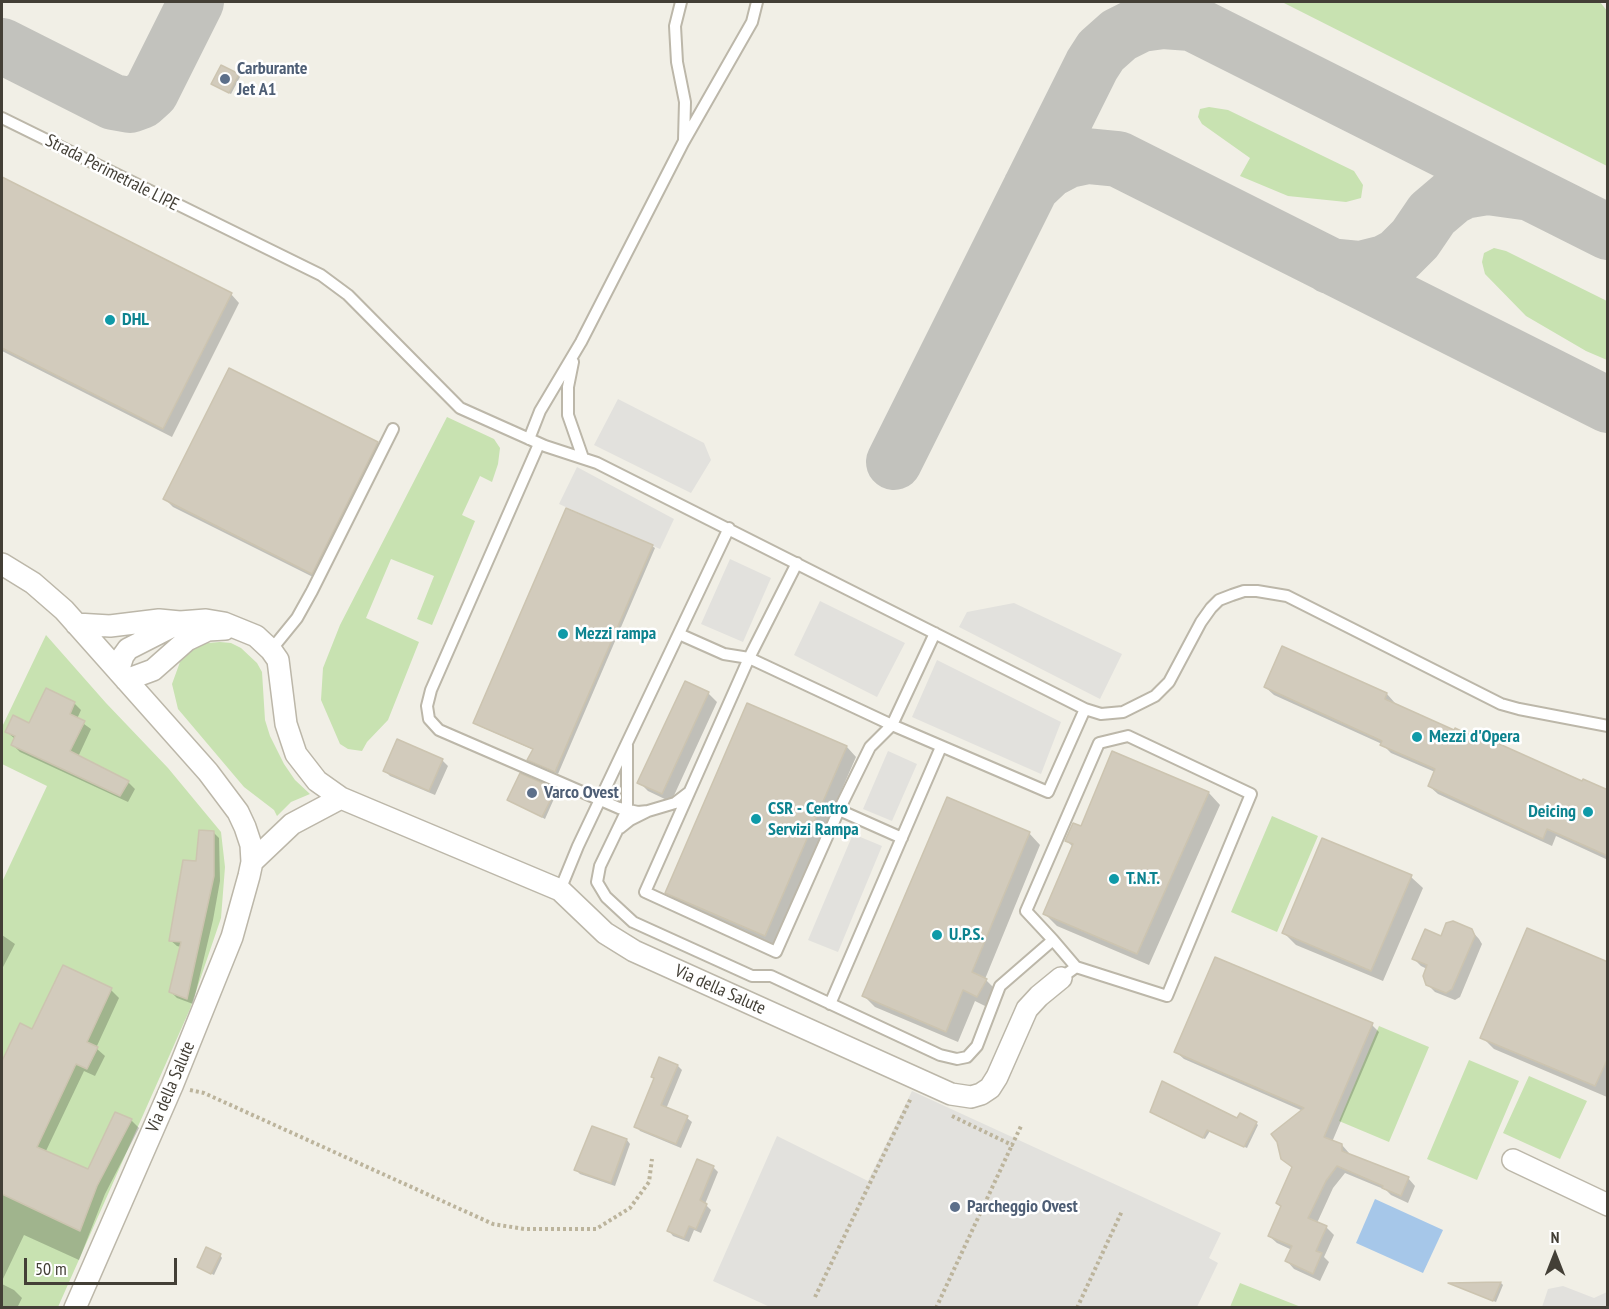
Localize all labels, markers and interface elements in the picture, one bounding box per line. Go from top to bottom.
place label: Carburante Jet A1 [237,58,308,100]
marker: Carburante Jet A1 [218,72,232,86]
street label: Strada Perimetrale LIPE [42,130,182,216]
place label: DHL [122,309,149,331]
marker: DHL [103,313,117,327]
place label: Mezzi rampa [575,623,656,645]
marker: Mezzi rampa [556,627,570,641]
place label: Mezzi d'Opera [1429,726,1520,748]
marker: Mezzi d'Opera [1410,730,1424,744]
place label: Varco Ovest [544,782,619,804]
marker: Varco Ovest [525,786,539,800]
place label: CSR - Centro Servizi Rampa [768,798,859,840]
place label: Deicing [1528,801,1576,823]
marker: Deicing [1581,805,1595,819]
marker: CSR - Centro Servizi Rampa [749,812,763,826]
place label: T.N.T. [1126,868,1160,890]
marker: T.N.T. [1107,872,1121,886]
place label: U.P.S. [949,924,984,946]
marker: U.P.S. [930,928,944,942]
street label: Via della Salute [671,960,769,1020]
street label: Via della Salute [142,1038,200,1136]
place label: Parcheggio Ovest [967,1196,1078,1218]
marker: Parcheggio Ovest [948,1200,962,1214]
north arrow [1525,1225,1585,1285]
text: N [1551,1227,1559,1247]
scale bar [27,1246,180,1284]
text: 50 m [35,1257,67,1280]

